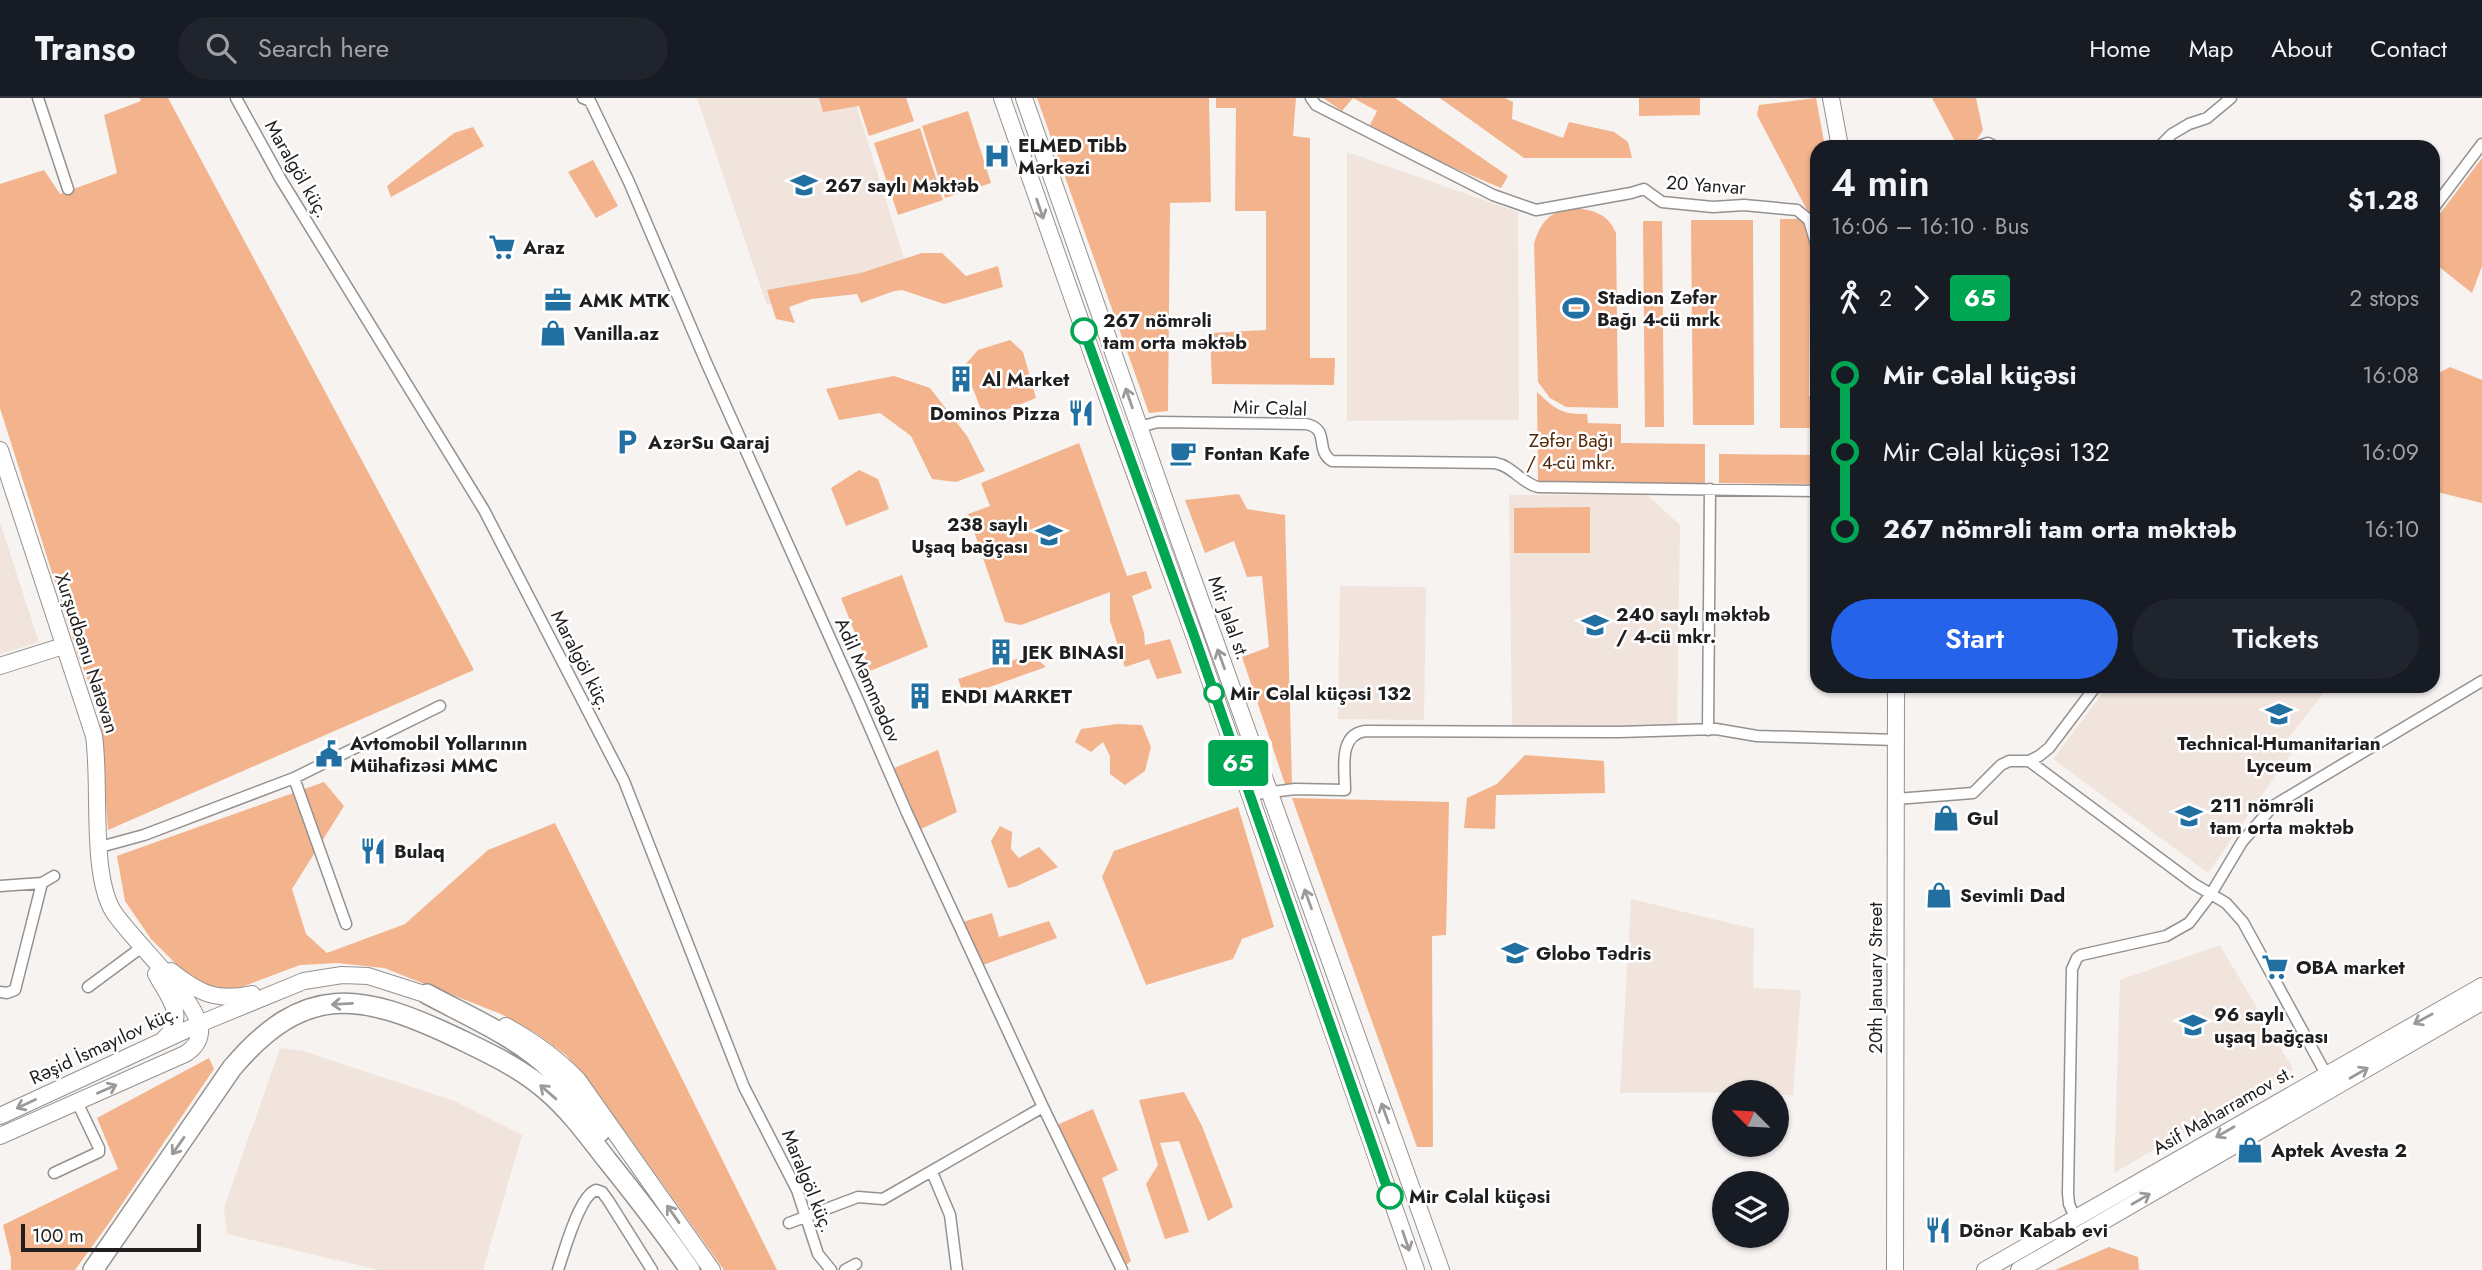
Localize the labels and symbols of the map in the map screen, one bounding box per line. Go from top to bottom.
street label: Maralgöl küç. [258,115,336,223]
place label: ELMED Tibb Mərkəzi [1018,132,1127,181]
hospital icon: ELMED Tibb Mərkəzi [982,141,1012,171]
street label: 20 Yanvar [1665,169,1747,201]
school or university icon: 267 saylı Məktəb [789,170,819,200]
place label: 267 saylı Məktəb [825,172,979,199]
one-way arrow [1035,197,1047,219]
supermarket icon: Araz [487,232,517,262]
place label: Araz [522,234,565,261]
place label: Stadion Zəfər Bağı 4-cü mrk [1597,284,1720,333]
office icon: AMK MTK [543,285,573,315]
place label: AMK MTK [578,287,670,314]
sports icon: Stadion Zəfər Bağı 4-cü mrk [1561,293,1591,323]
place label: 267 nömrəli tam orta məktəb [1103,307,1247,356]
shop icon: Vanilla.az [538,318,568,348]
marker: 267 nömrəli tam orta məktəb [1071,318,1097,344]
place label: Vanilla.az [573,320,659,347]
building icon: Al Market [946,364,976,394]
place label: Al Market [981,366,1069,393]
one-way arrow [1122,388,1134,410]
street label: Mir Cəlal [1233,393,1307,423]
restaurant icon: Dominos Pizza [1066,398,1096,428]
place label: Dominos Pizza [930,400,1060,427]
parking icon: AzərSu Qaraj [612,427,642,457]
park label: Zəfər Bağı / 4-cü mkr. [1526,427,1616,476]
place label: AzərSu Qaraj [647,429,770,456]
cafe icon: Fontan Kafe [1168,438,1198,468]
place label: Fontan Kafe [1204,440,1310,467]
place label: 238 saylı Uşaq bağçası [911,511,1028,560]
school or university icon: 238 saylı Uşaq bağçası [1034,520,1064,550]
street label: Xurşudbanu Natəvan [48,569,126,737]
street label: Mir Jalal st. [1201,572,1257,664]
place label: 240 saylı məktəb / 4-cü mkr. [1616,601,1771,650]
street label: Maralgöl küç. [544,605,618,715]
school or university icon: 240 saylı məktəb / 4-cü mkr. [1580,610,1610,640]
street label: Adil Məmmədov [828,613,908,747]
building icon: JEK BINASI [986,637,1016,667]
place label: JEK BINASI [1018,639,1124,666]
one-way arrow [1214,648,1226,670]
place label: Mir Cəlal küçəsi 132 [1230,680,1411,707]
building icon: ENDI MARKET [905,681,935,711]
place label: ENDI MARKET [941,683,1072,710]
marker: Mir Cəlal küçəsi 132 [1204,683,1224,703]
school or university icon: Technical-Humanitarian Lyceum [2264,699,2294,729]
place label: Avtomobil Yollarının Mühafizəsi MMC [349,730,527,779]
place label: Technical-Humanitarian Lyceum [2177,730,2381,779]
public building icon: Avtomobil Yollarının Mühafizəsi MMC [314,739,344,769]
line badge: 65 [1206,740,1270,786]
place label: 211 nömrəli tam orta məktəb [2210,792,2354,841]
school or university icon: 211 nömrəli tam orta məktəb [2174,801,2204,831]
shop icon: Gul [1931,803,1961,833]
place label: Gul [1967,805,1999,832]
restaurant icon: Bulaq [358,836,388,866]
place label: Bulaq [394,838,445,865]
shop icon: Sevimli Dad [1924,880,1954,910]
place label: Sevimli Dad [1960,882,2065,909]
one-way arrow [1301,889,1313,911]
street label: 20th January Street [1862,902,1889,1054]
school or university icon: Globo Tədris [1500,938,1530,968]
place label: Globo Tədris [1536,940,1651,967]
supermarket icon: OBA market [2260,952,2290,982]
place label: OBA market [2296,954,2405,981]
one-way arrow [331,997,354,1010]
street label: Rəşid İsmayılov küç. [25,999,183,1091]
place label: 96 saylı uşaq bağçası [2214,1001,2328,1050]
school or university icon: 96 saylı uşaq bağçası [2178,1010,2208,1040]
one-way arrow [2413,1012,2433,1026]
street label: Asif Maharramov st. [2147,1059,2299,1161]
one-way arrow [2349,1066,2369,1080]
north arrow [1712,1080,1788,1157]
one-way arrow [96,1082,117,1095]
one-way arrow [539,1084,557,1100]
one-way arrow [16,1098,37,1111]
one-way arrow [1378,1103,1390,1125]
street label: Maralgöl küç. [775,1125,841,1237]
one-way arrow [2216,1126,2236,1140]
shop icon: Aptek Avesta 2 [2235,1135,2265,1165]
one-way arrow [171,1136,185,1156]
place label: Aptek Avesta 2 [2270,1137,2407,1164]
marker: Mir Cəlal küçəsi [1377,1183,1403,1209]
place label: Mir Cəlal küçəsi [1409,1183,1551,1210]
one-way arrow [2131,1192,2151,1206]
one-way arrow [666,1205,680,1224]
restaurant icon: Dönər Kabab evi [1923,1215,1953,1245]
place label: Dönər Kabab evi [1959,1217,2108,1244]
scale bar [21,1221,201,1253]
one-way arrow [1401,1230,1413,1252]

